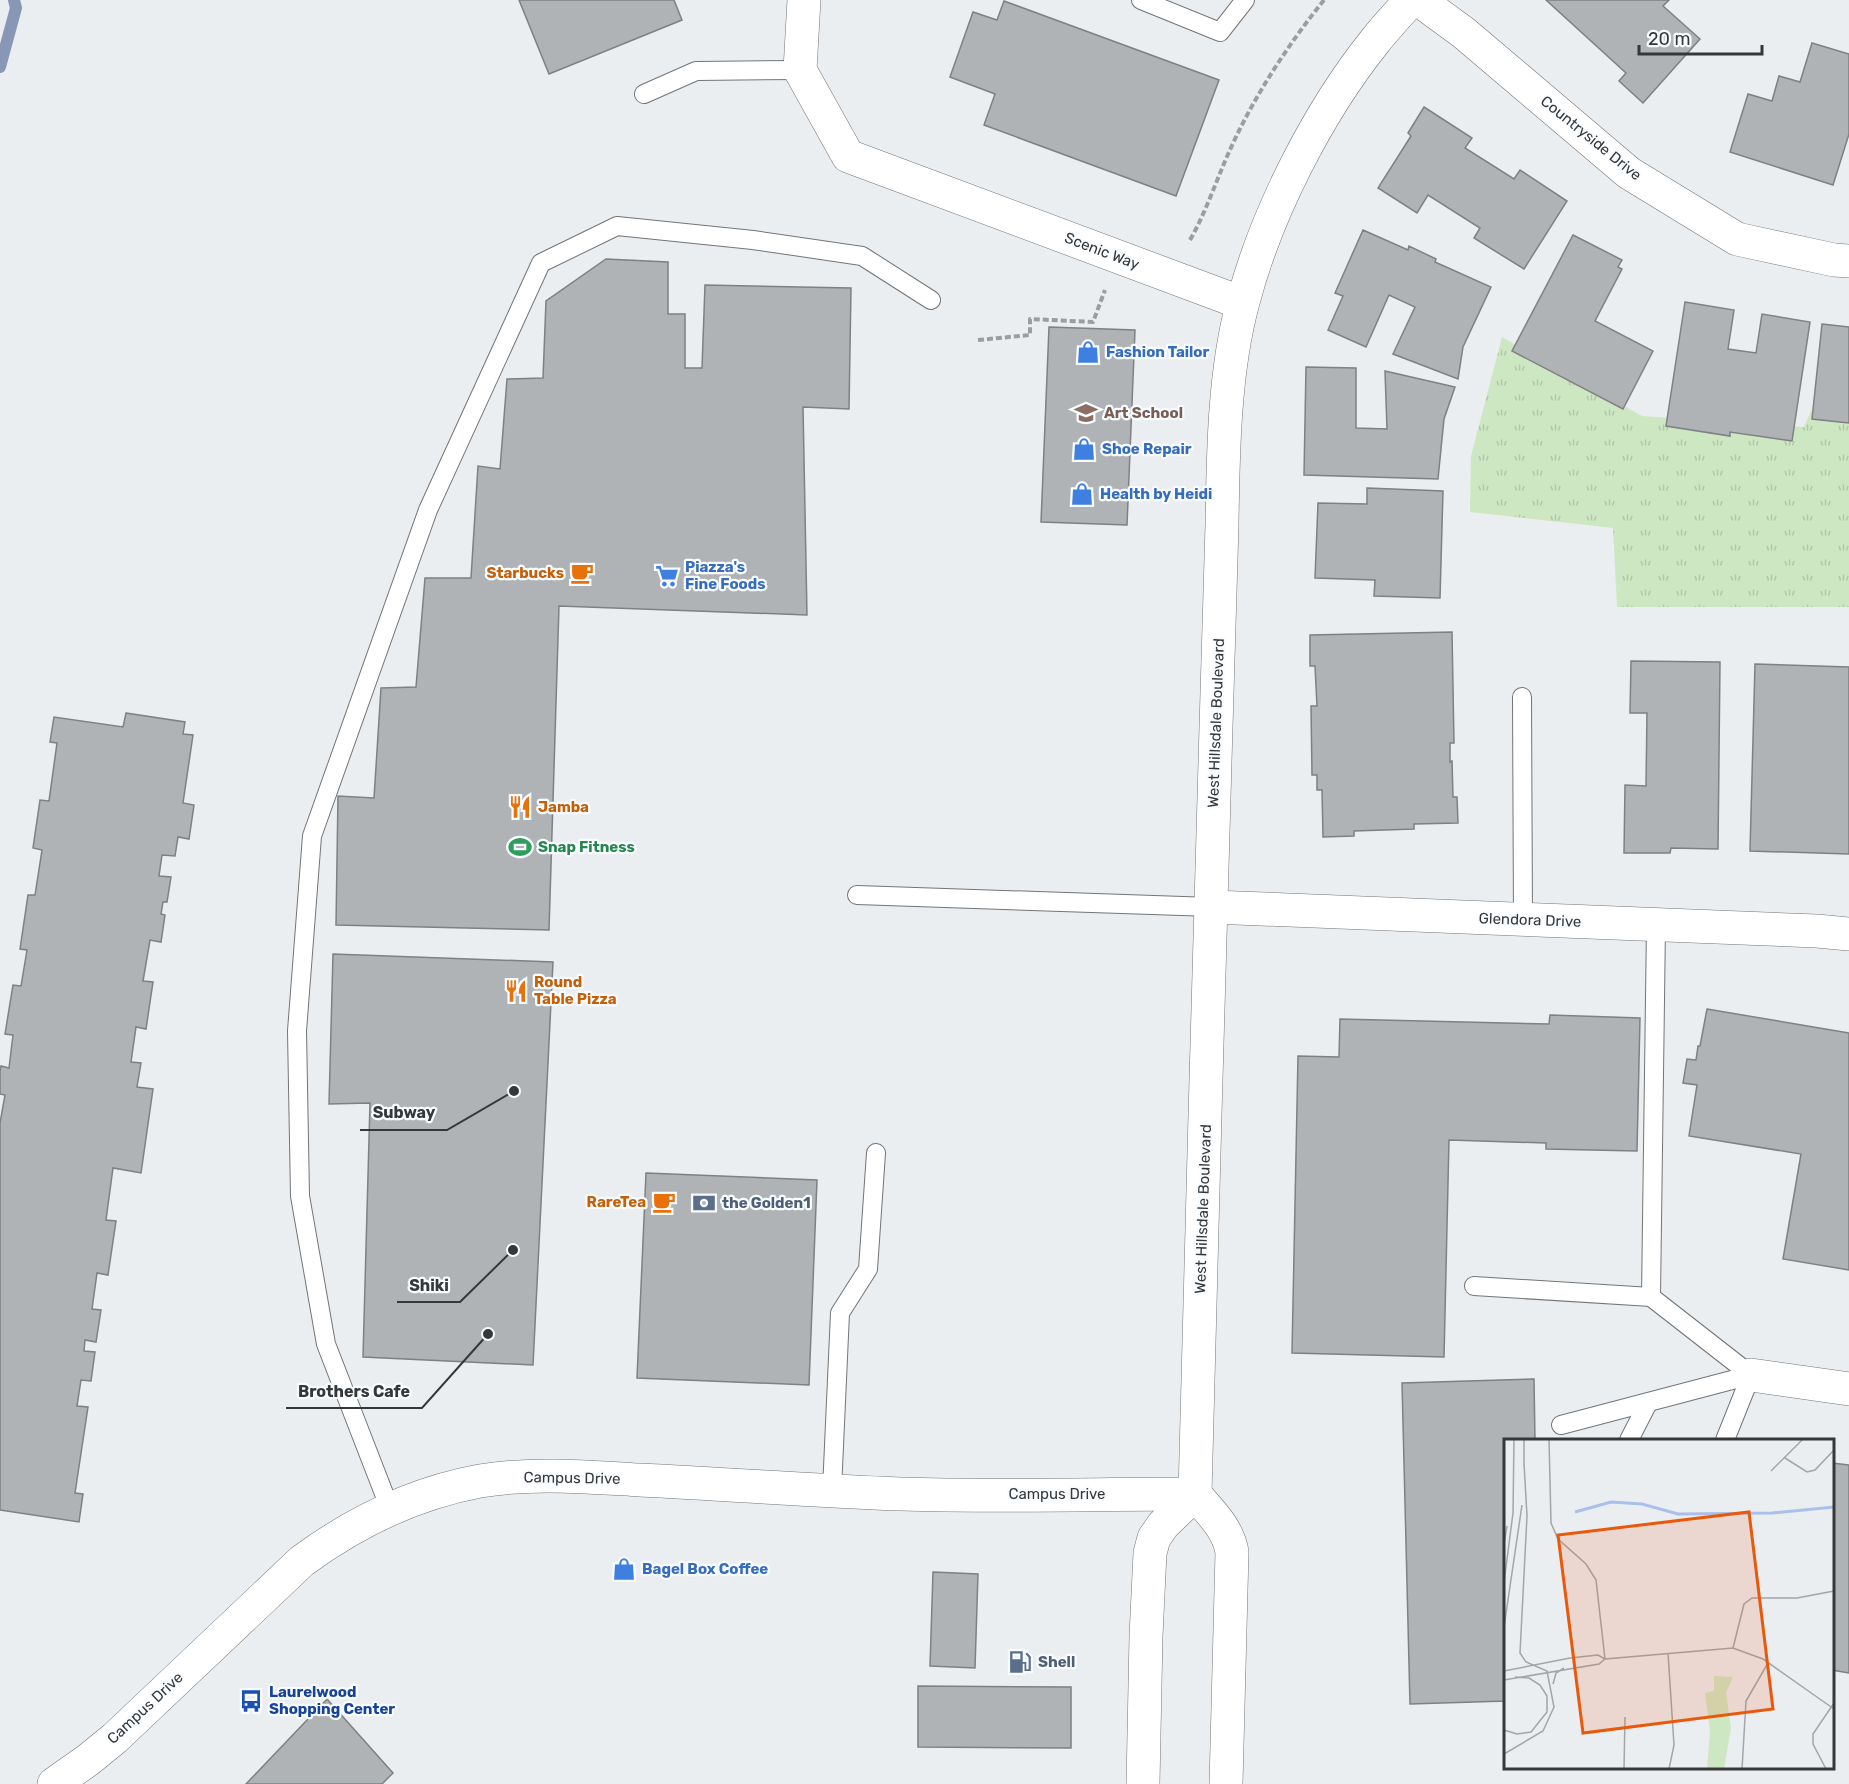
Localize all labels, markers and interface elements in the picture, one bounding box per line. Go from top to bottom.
scale bar [1639,18,1762,56]
text: 20 m [1648,28,1690,50]
street label: Countryside Drive [1537,92,1645,184]
street label: Scenic Way [1062,229,1142,273]
shop icon: Fashion Tailor [1075,339,1101,365]
place label: Fashion Tailor [1106,343,1210,361]
school or university icon: Art School [1073,400,1099,426]
place label: Art School [1104,404,1183,422]
shop icon: Shoe Repair [1071,436,1097,462]
place label: Shoe Repair [1102,440,1192,458]
shop icon: Health by Heidi [1069,481,1095,507]
place label: Health by Heidi [1100,485,1212,503]
place label: Piazza's Fine Foods [685,558,766,593]
cafe icon: Starbucks [569,560,595,586]
supermarket icon: Piazza's Fine Foods [654,563,680,589]
place label: Starbucks [487,564,564,582]
street label: West Hillsdale Boulevard [1204,638,1228,808]
restaurant icon: Jamba [507,794,533,820]
place label: Jamba [538,798,589,816]
sports icon: Snap Fitness [507,834,533,860]
place label: Snap Fitness [538,838,635,856]
street label: Glendora Drive [1478,909,1582,931]
place label: Round Table Pizza [534,973,617,1008]
restaurant icon: Round Table Pizza [503,978,529,1004]
callout: Subway [360,1096,447,1130]
text: Subway [373,1103,436,1122]
street label: West Hillsdale Boulevard [1191,1124,1215,1294]
cafe icon: RareTea [651,1189,677,1215]
bank icon: the Golden1 [691,1190,717,1216]
place label: RareTea [587,1193,646,1211]
place label: the Golden1 [722,1194,811,1212]
callout: Shiki [397,1268,460,1302]
text: Shiki [409,1276,449,1295]
callout: Brothers Cafe [286,1374,422,1408]
text: Brothers Cafe [298,1382,410,1401]
inset map [1504,1439,1834,1769]
street label: Campus Drive [523,1468,621,1488]
street label: Campus Drive [1009,1485,1106,1503]
shop icon: Bagel Box Coffee [611,1556,637,1582]
place label: Bagel Box Coffee [642,1560,768,1578]
fuel station icon: Shell [1007,1649,1033,1675]
place label: Shell [1038,1653,1075,1671]
street label: Campus Drive [103,1668,187,1748]
place label: Laurelwood Shopping Center [269,1683,395,1718]
bus stop icon: Laurelwood Shopping Center [238,1688,264,1714]

